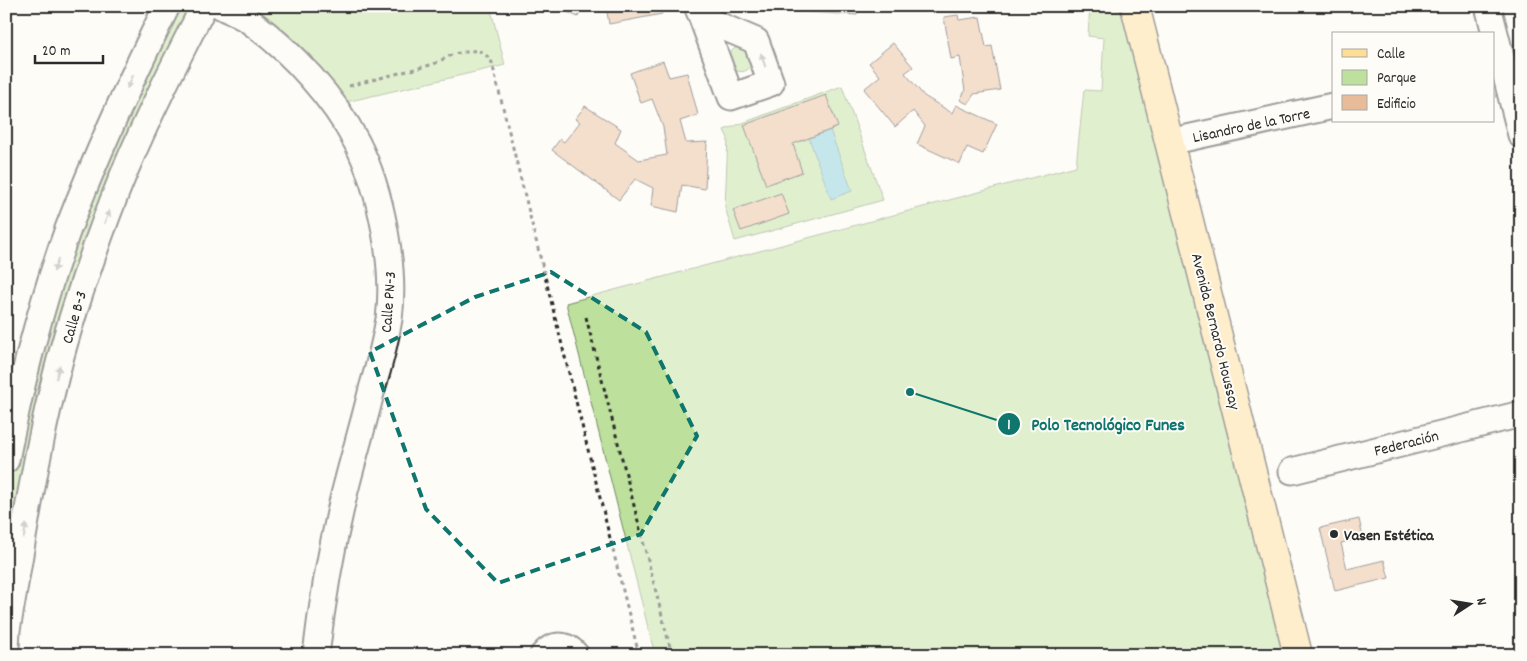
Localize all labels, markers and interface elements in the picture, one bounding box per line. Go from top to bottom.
scale bar [35,32,102,64]
legend [1332,32,1494,122]
text: 20 m [42,41,70,63]
text: Calle [1377,44,1406,66]
one-way arrow [759,52,767,67]
text: Parque [1377,68,1417,90]
one-way arrow [126,75,134,89]
text: Edificio [1377,94,1416,116]
street label: Lisandro de la Torre [1191,103,1312,150]
one-way arrow [103,209,111,224]
street label: Avenida Bernardo Houssay [1184,251,1245,413]
one-way arrow [52,257,60,272]
street label: Calle PN-3 [376,271,403,334]
street label: Calle B-3 [57,289,94,347]
one-way arrow [54,364,62,379]
callout: Polo Tecnológico Funes [996,408,1195,441]
text: Polo Tecnológico Funes [1031,414,1185,439]
text: 1 [1007,415,1011,437]
street label: Federación [1372,425,1441,464]
one-way arrow [21,522,29,538]
place label: Vasen Estética [1344,525,1435,548]
marker: Vasen Estética [1328,528,1340,540]
north arrow [1444,578,1494,628]
text: N [1470,596,1491,607]

